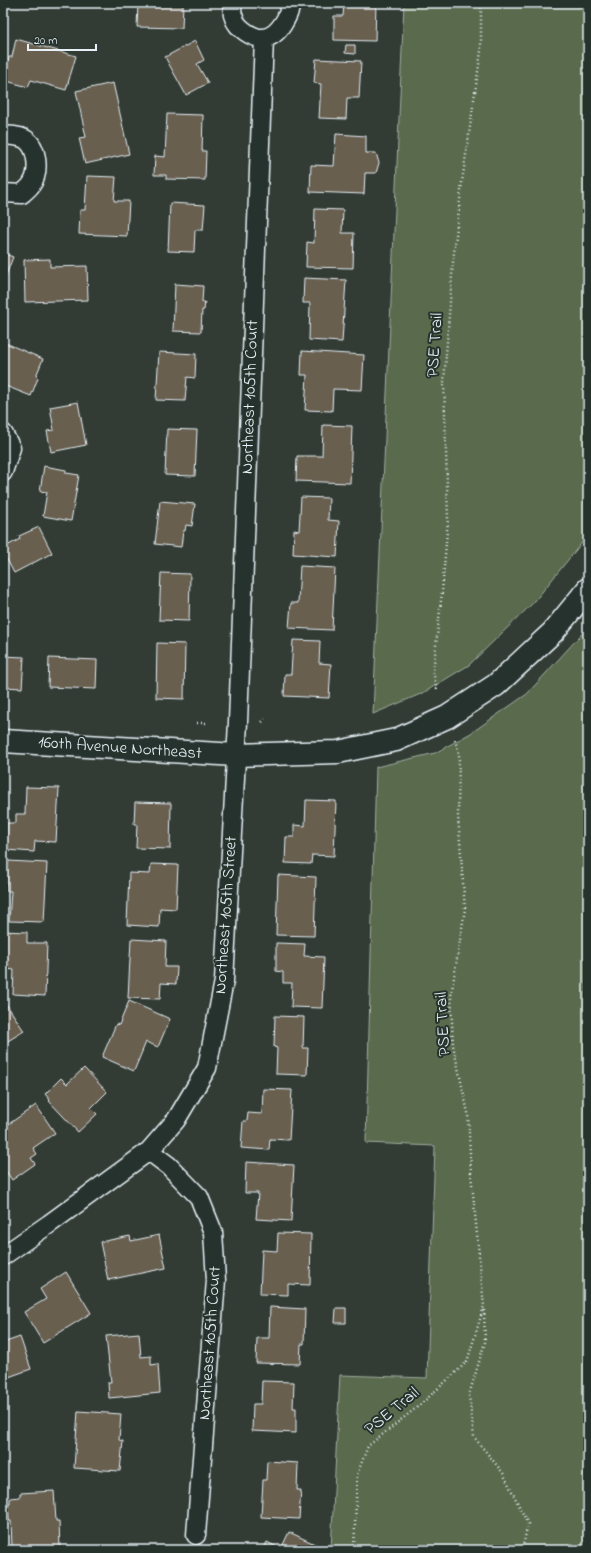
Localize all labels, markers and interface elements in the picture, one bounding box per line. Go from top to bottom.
scale bar [28,26,96,52]
text: 20 m [34,32,57,50]
street label: PSE Trail [420,312,450,378]
street label: Northeast 105th Court [235,319,265,474]
street label: 160th Avenue Northeast [37,730,203,766]
street label: Northeast 105th Street [208,835,244,995]
street label: PSE Trail [429,991,457,1057]
street label: Northeast 105th Court [192,1265,228,1421]
street label: PSE Trail [359,1381,425,1441]

